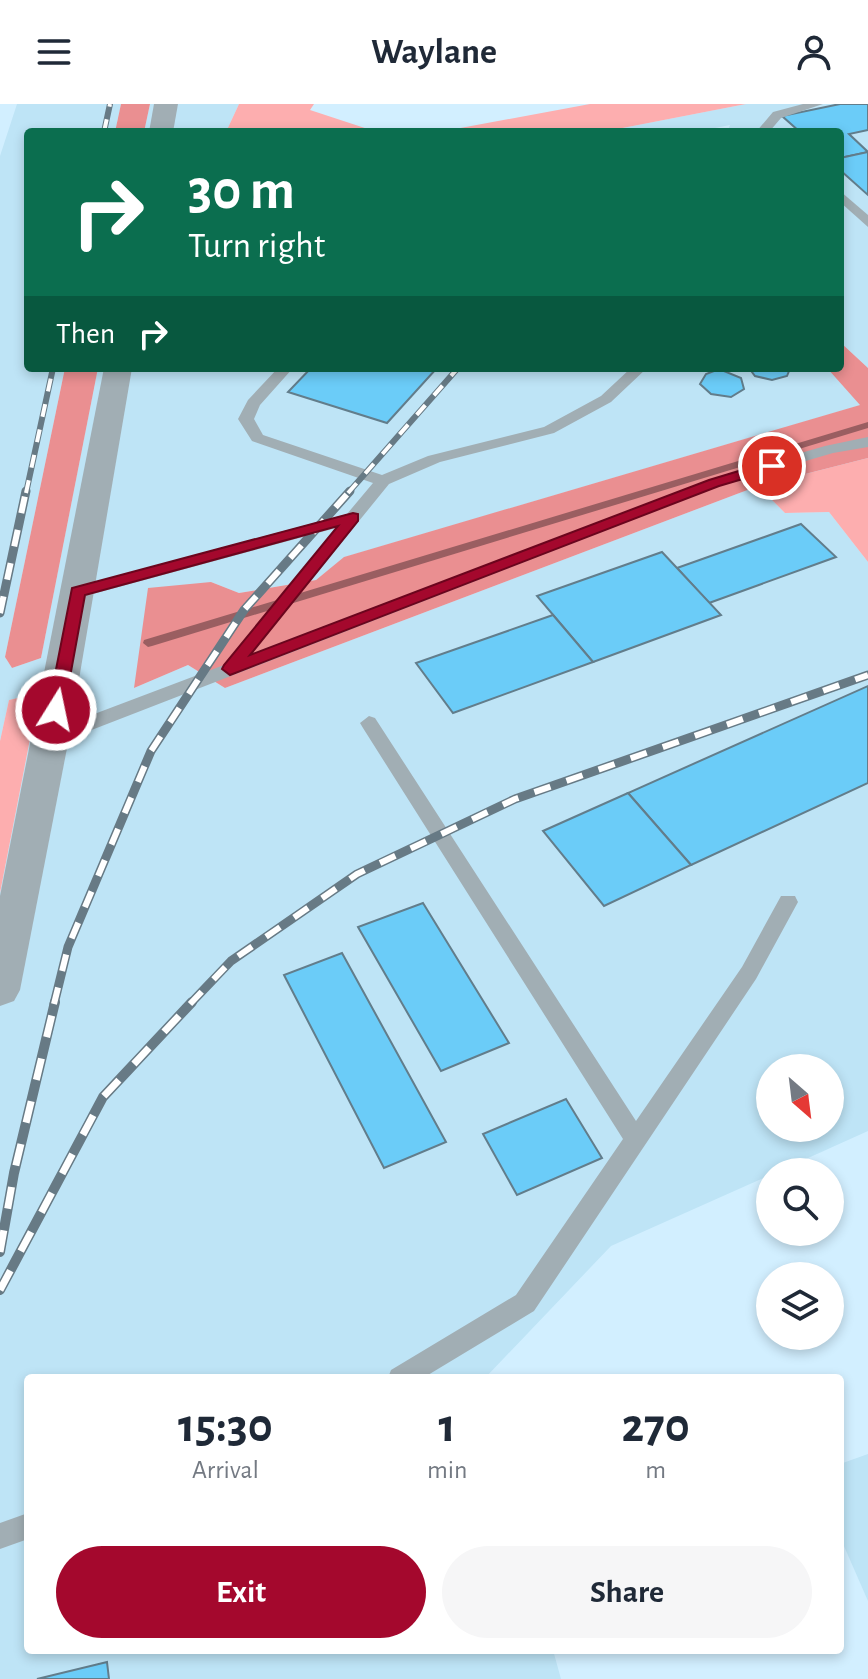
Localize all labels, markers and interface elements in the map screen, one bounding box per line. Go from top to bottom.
icon: menu [32,30,76,74]
icon: person [792,30,836,74]
text: Waylane [371,34,497,70]
icon: right [56,160,160,264]
text: 30 m [188,163,295,219]
text: Turn right [188,228,325,264]
icon: right [131,312,175,356]
text: Then [56,319,115,349]
pin [738,432,806,500]
icon: arrive [750,444,794,488]
position arrow [14,668,98,752]
north arrow [756,1054,844,1142]
map controls [756,1054,844,1350]
button: search [756,1158,844,1246]
button: layers [756,1262,844,1350]
text: 15:30 [178,1403,273,1451]
text: 1 [439,1403,456,1451]
text: 270 [622,1403,690,1451]
text: Arrival [192,1457,259,1483]
text: min [427,1457,467,1483]
text: m [645,1457,666,1483]
button: Exit [56,1546,426,1638]
button: Share [442,1546,812,1638]

